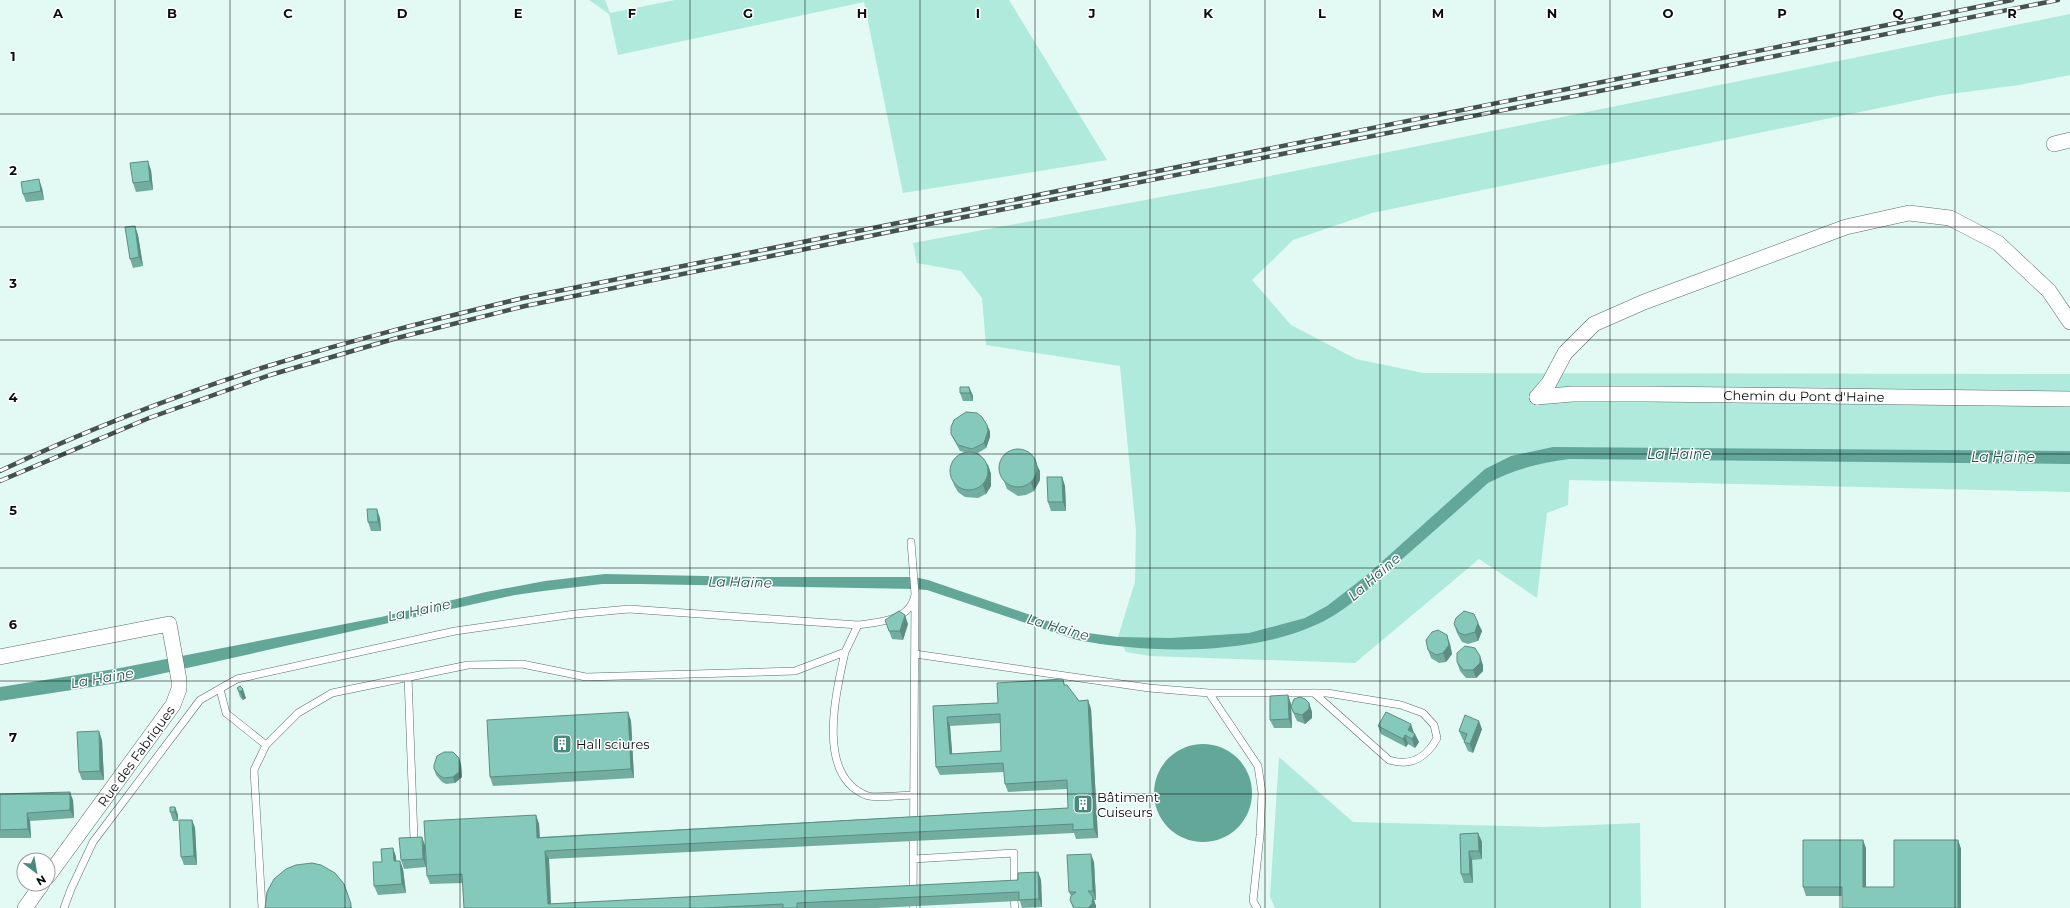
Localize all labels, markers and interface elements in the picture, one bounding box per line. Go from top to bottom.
text: A [52,5,64,21]
text: B [167,5,177,21]
text: C [283,5,293,21]
text: D [397,5,408,21]
text: E [514,5,523,21]
text: F [628,5,636,21]
text: G [743,5,753,21]
text: H [857,5,867,21]
text: I [976,5,980,21]
text: J [1087,5,1096,21]
text: K [1203,5,1213,21]
text: L [1318,5,1326,21]
text: M [1432,5,1444,21]
text: N [1547,5,1557,21]
text: O [1663,5,1674,21]
text: P [1777,5,1787,21]
text: Q [1893,5,1904,21]
text: R [2007,5,2017,21]
text: 1 [10,48,16,64]
text: 2 [9,162,17,178]
text: 3 [8,275,17,291]
street label: Chemin du Pont d'Haine [1723,387,1885,405]
text: 4 [9,389,18,405]
water label: La Haine [1647,445,1711,463]
water label: La Haine [1971,448,2035,466]
text: 5 [9,502,17,518]
water label: La Haine [1344,549,1404,605]
water label: La Haine [708,572,772,592]
water label: La Haine [386,595,452,625]
water label: La Haine [1025,610,1091,644]
text: 6 [9,616,18,632]
water label: La Haine [69,664,135,692]
street label: Rue des Fabriques [94,703,178,809]
text: 7 [9,729,17,745]
building icon: Hall sciures [551,733,573,755]
place label: Hall sciures [576,736,650,752]
place label: Bâtiment Cuiseurs [1097,789,1159,820]
building icon: Bâtiment Cuiseurs [1072,793,1094,815]
north arrow [16,852,56,892]
text: N [34,872,49,889]

